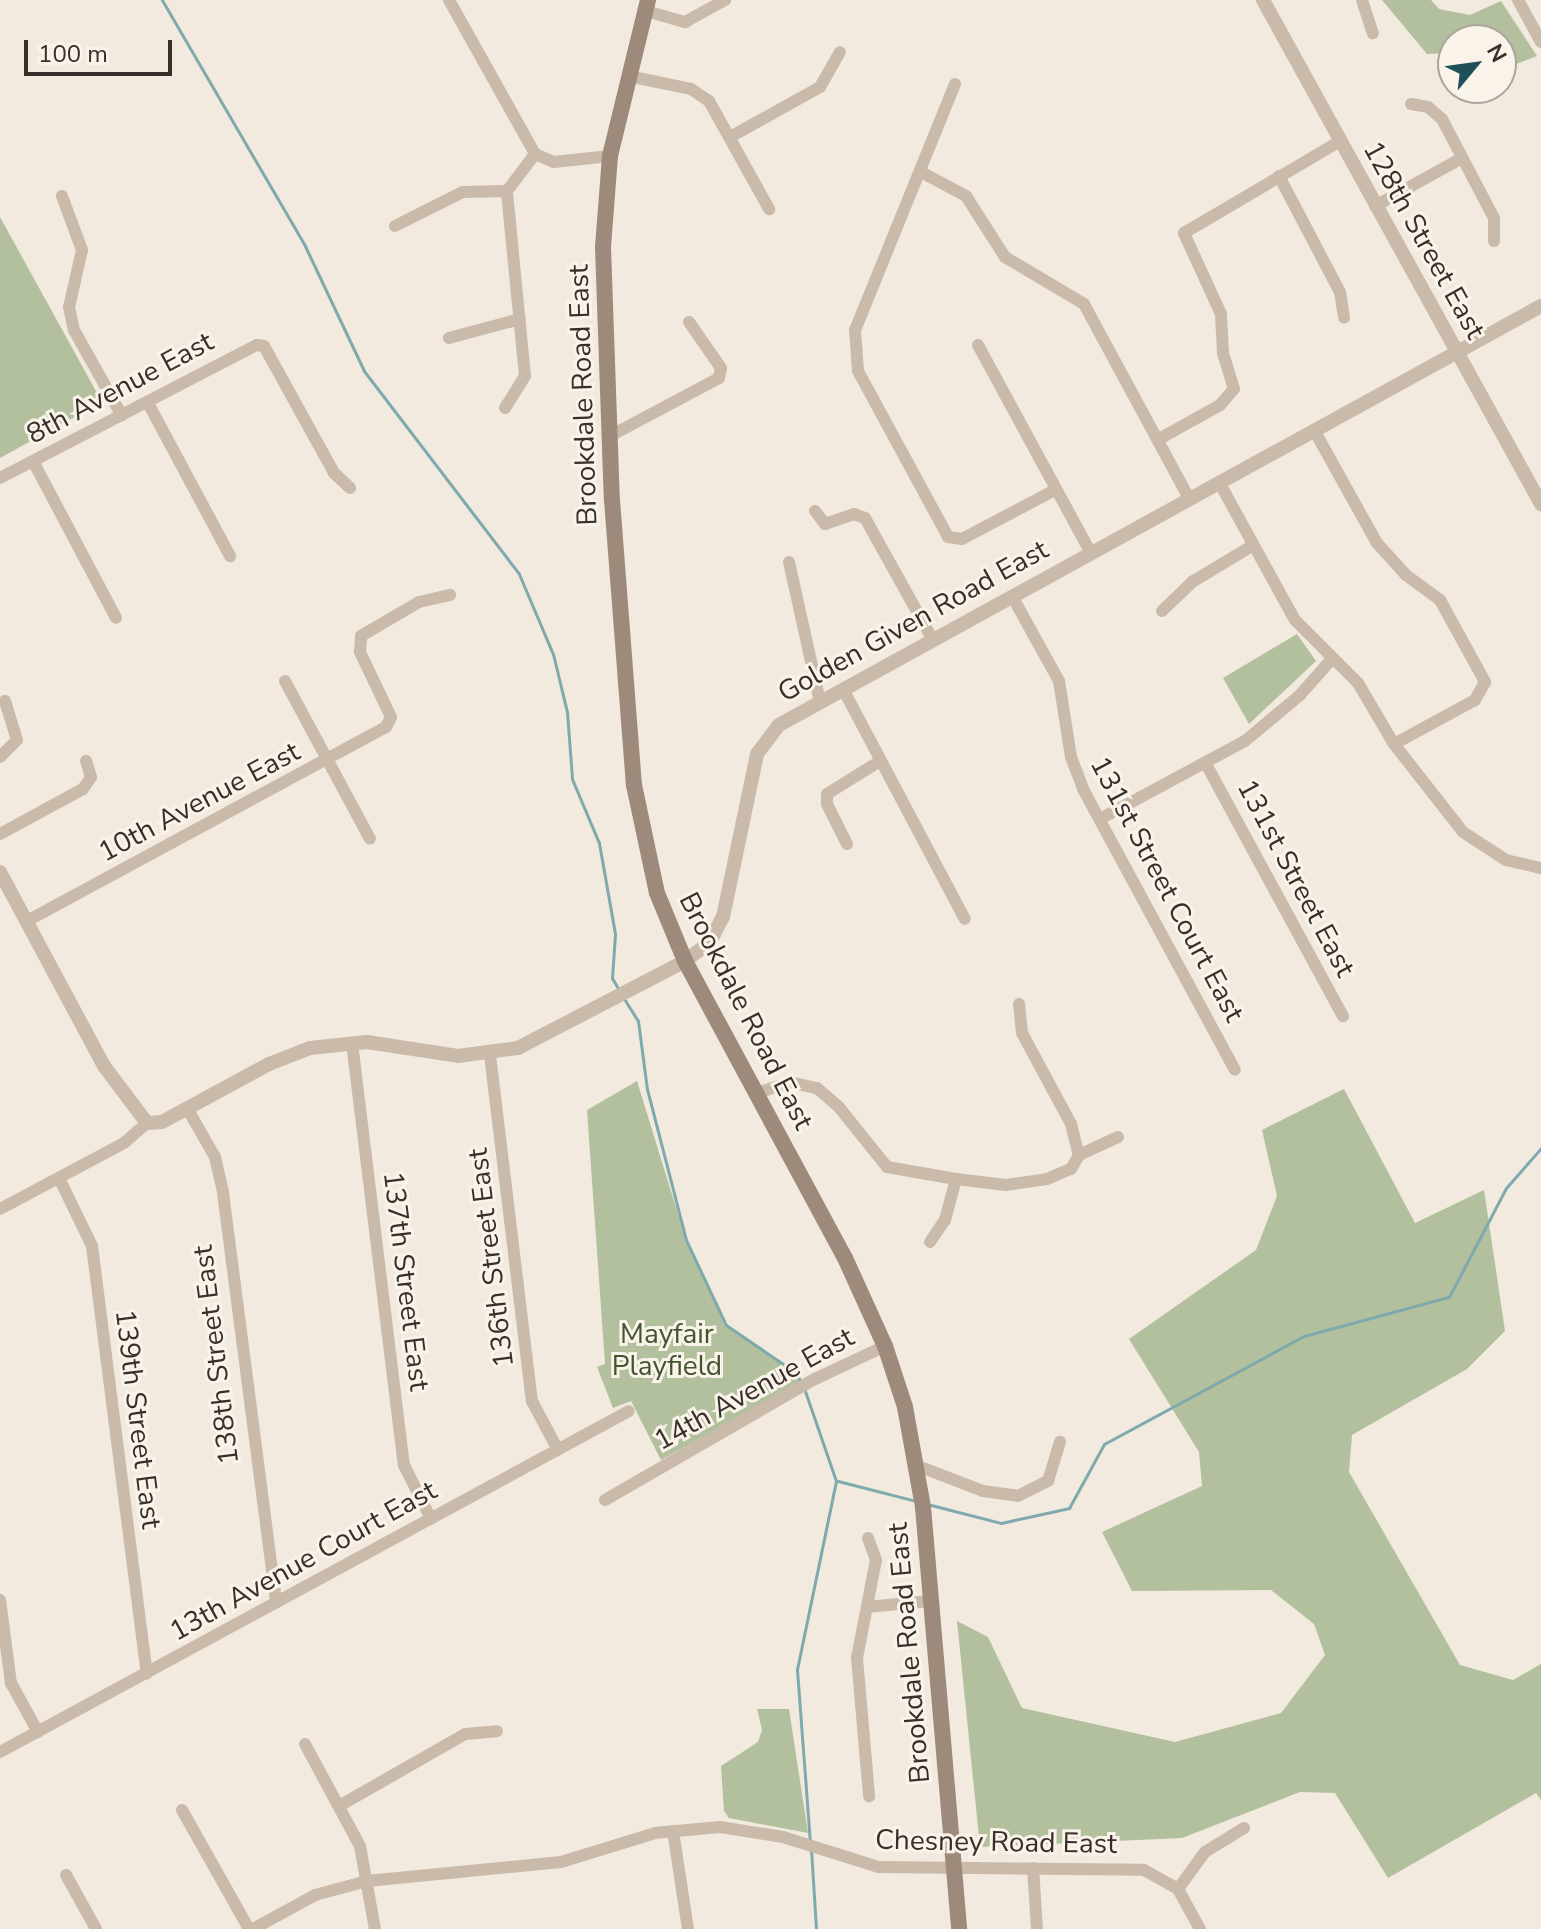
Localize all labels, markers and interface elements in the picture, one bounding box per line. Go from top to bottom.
scale bar [28,24,176,74]
north arrow [1437,24,1517,104]
text: 100 m [38,38,108,70]
text: N [1479,39,1513,68]
street label: 128th Street East [1356,135,1492,345]
street label: Brookdale Road East [562,264,604,526]
street label: 8th Avenue East [21,325,219,451]
street label: Golden Given Road East [772,533,1054,709]
street label: 10th Avenue East [93,735,305,869]
street label: 131st Street Court East [1083,751,1251,1027]
street label: 131st Street East [1230,774,1362,982]
street label: Brookdale Road East [672,887,820,1135]
street label: 136th Street East [461,1146,521,1370]
street label: 137th Street East [376,1169,436,1393]
street label: 138th Street East [186,1243,246,1467]
street label: 139th Street East [108,1307,168,1531]
park label: Mayfair Playfield [612,1317,722,1383]
street label: 14th Avenue East [648,1320,860,1458]
street label: 13th Avenue Court East [164,1474,442,1648]
street label: Brookdale Road East [881,1521,937,1785]
street label: Chesney Road East [875,1823,1117,1861]

